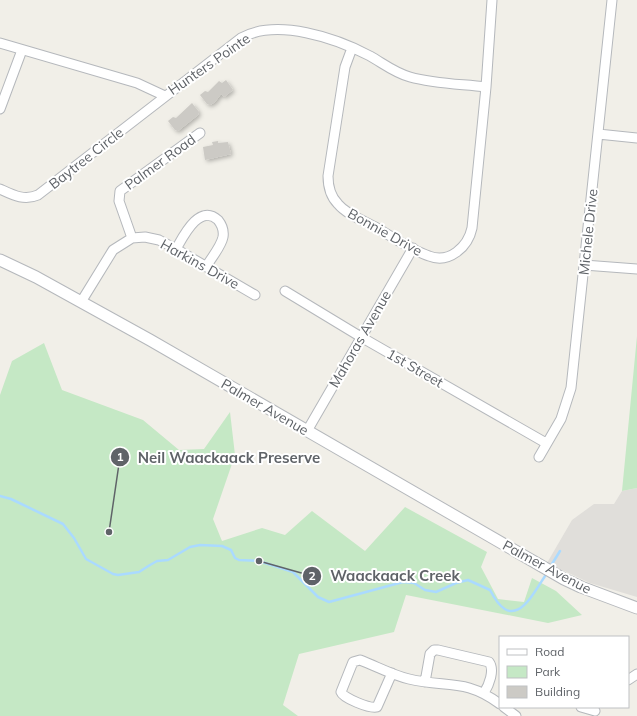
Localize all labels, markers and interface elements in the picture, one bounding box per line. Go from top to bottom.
street label: Hunters Pointe [165,29,253,99]
street label: Baytree Circle [45,123,127,193]
street label: Palmer Road [121,130,199,194]
street label: Michele Drive [575,188,601,276]
street label: Bonnie Drive [345,204,425,260]
street label: Harkins Drive [157,235,243,293]
street label: Mahoras Avenue [325,287,395,391]
street label: 1st Street [383,345,447,391]
street label: Palmer Avenue [218,375,312,439]
callout: Neil Waackaack Preserve [110,444,328,471]
text: Neil Waackaack Preserve [138,448,320,467]
text: 1 [116,449,124,464]
street label: Palmer Avenue [500,536,594,598]
callout: Waackaack Creek [302,562,468,589]
text: Waackaack Creek [330,566,461,585]
text: 2 [308,568,316,583]
legend [499,636,629,708]
text: Road [535,644,564,659]
text: Park [535,664,561,679]
text: Building [535,684,580,699]

